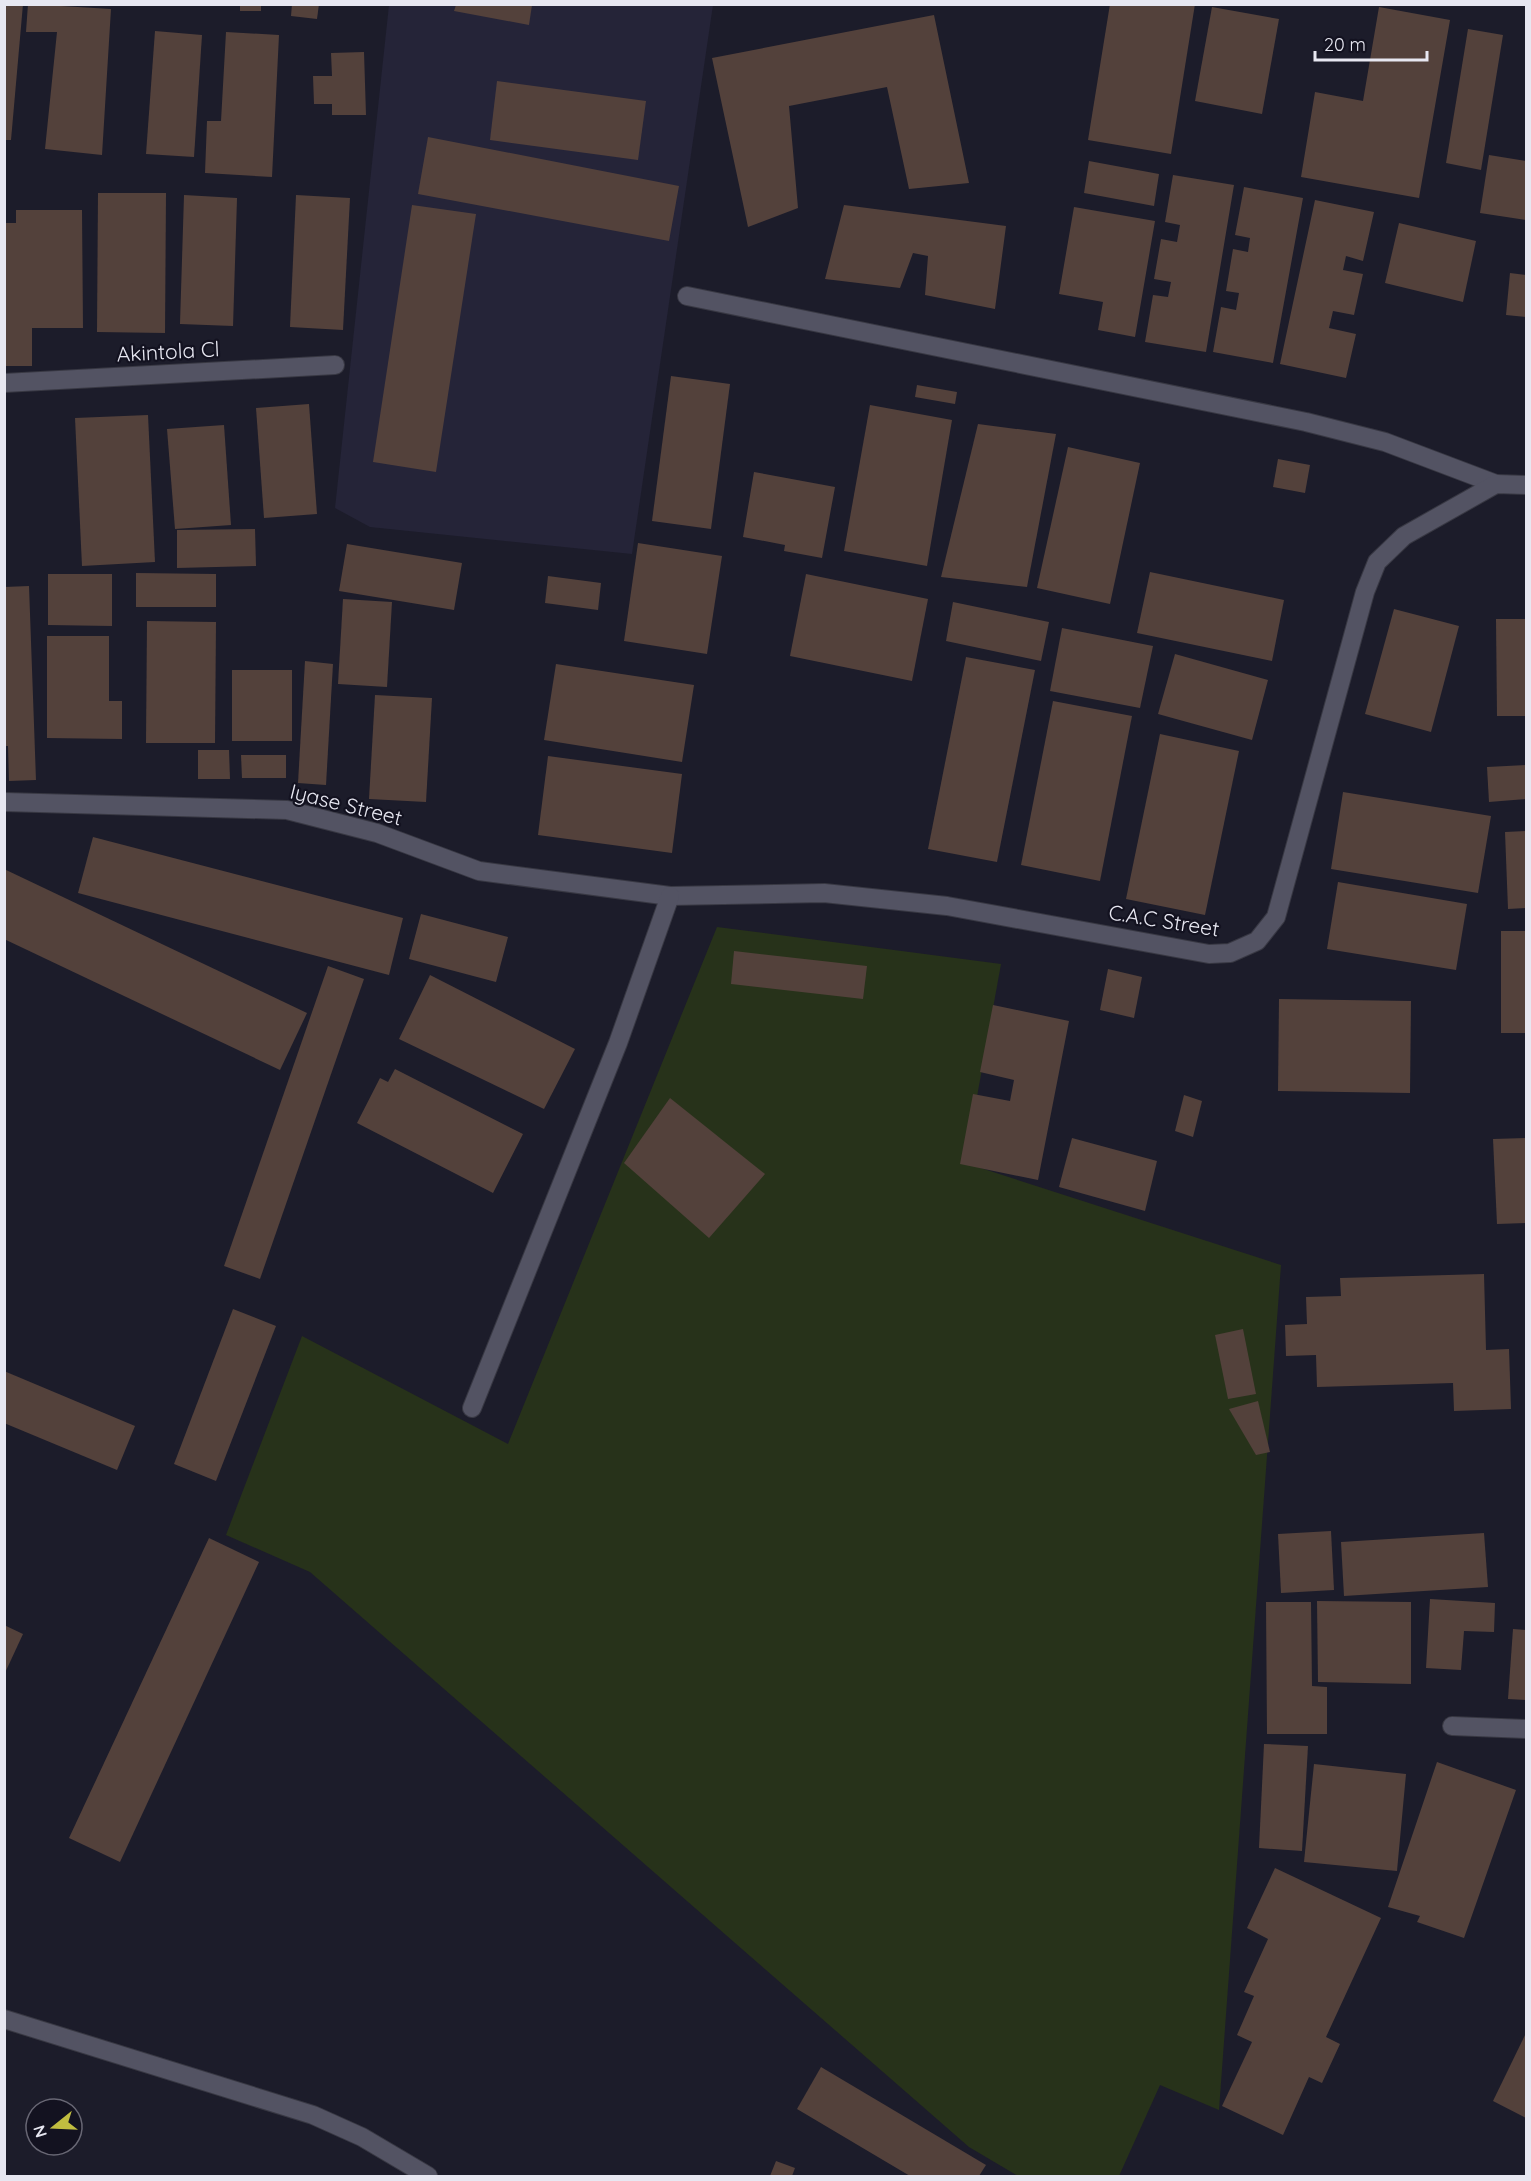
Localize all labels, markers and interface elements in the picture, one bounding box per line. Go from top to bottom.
scale bar [1315,24,1428,62]
text: 20 m [1324,33,1366,56]
street label: Akintola Cl [116,335,220,367]
street label: Iyase Street [287,778,405,831]
street label: C.A.C Street [1107,898,1221,942]
north arrow [24,2097,84,2157]
text: N [28,2123,51,2140]

